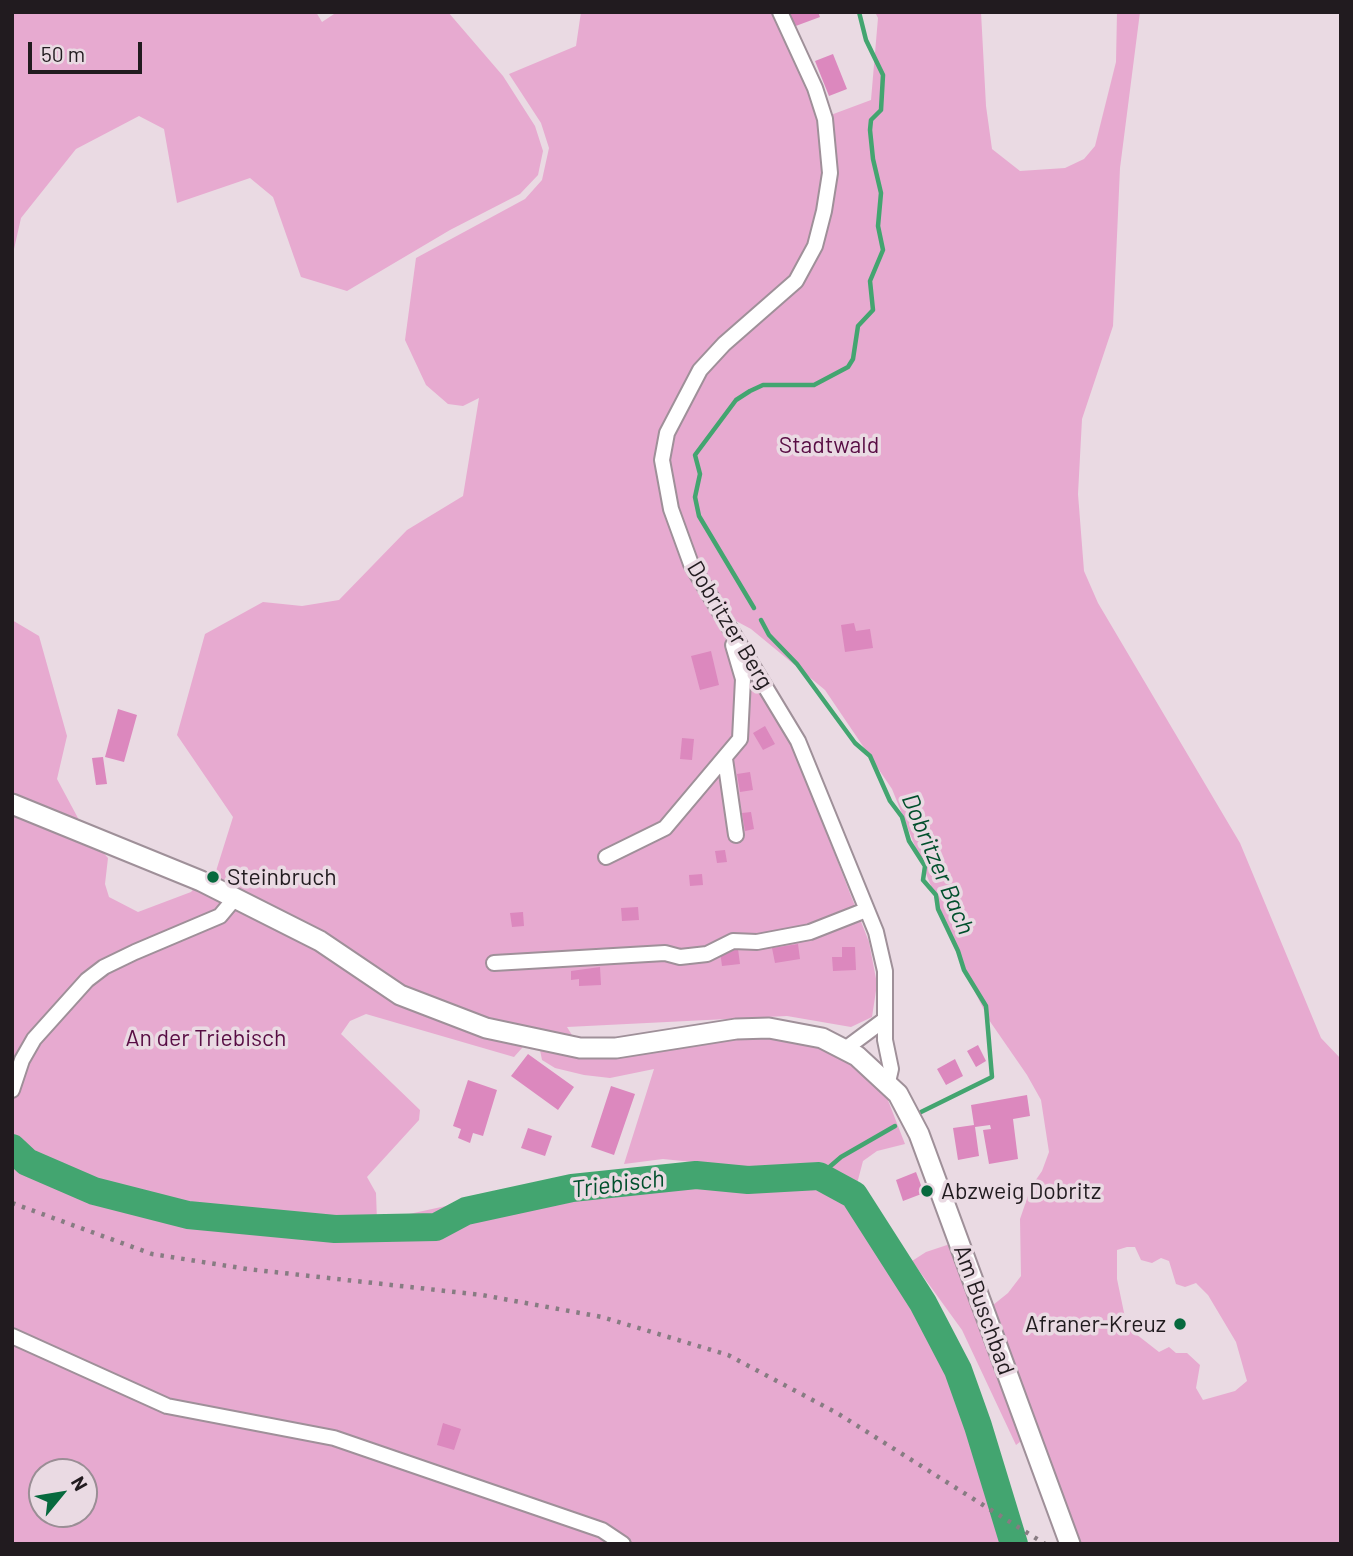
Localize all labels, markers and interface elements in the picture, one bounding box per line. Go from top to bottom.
scale bar [32,28,145,72]
text: 50 m [41,41,85,66]
park label: Stadtwald [779,431,879,459]
street label: Dobritzer Berg [681,556,779,694]
water label: Dobritzer Bach [895,789,981,939]
place label: Steinbruch [227,863,337,891]
marker: Steinbruch [205,869,221,885]
park label: An der Triebisch [126,1024,286,1052]
water label: Triebisch [570,1164,666,1204]
place label: Abzweig Dobritz [941,1177,1101,1205]
marker: Abzweig Dobritz [919,1183,935,1199]
street label: Am Buschbad [948,1241,1020,1379]
place label: Afraner-Kreuz [1025,1310,1166,1338]
marker: Afraner-Kreuz [1172,1316,1188,1332]
north arrow [28,1458,98,1528]
text: N [67,1472,93,1494]

